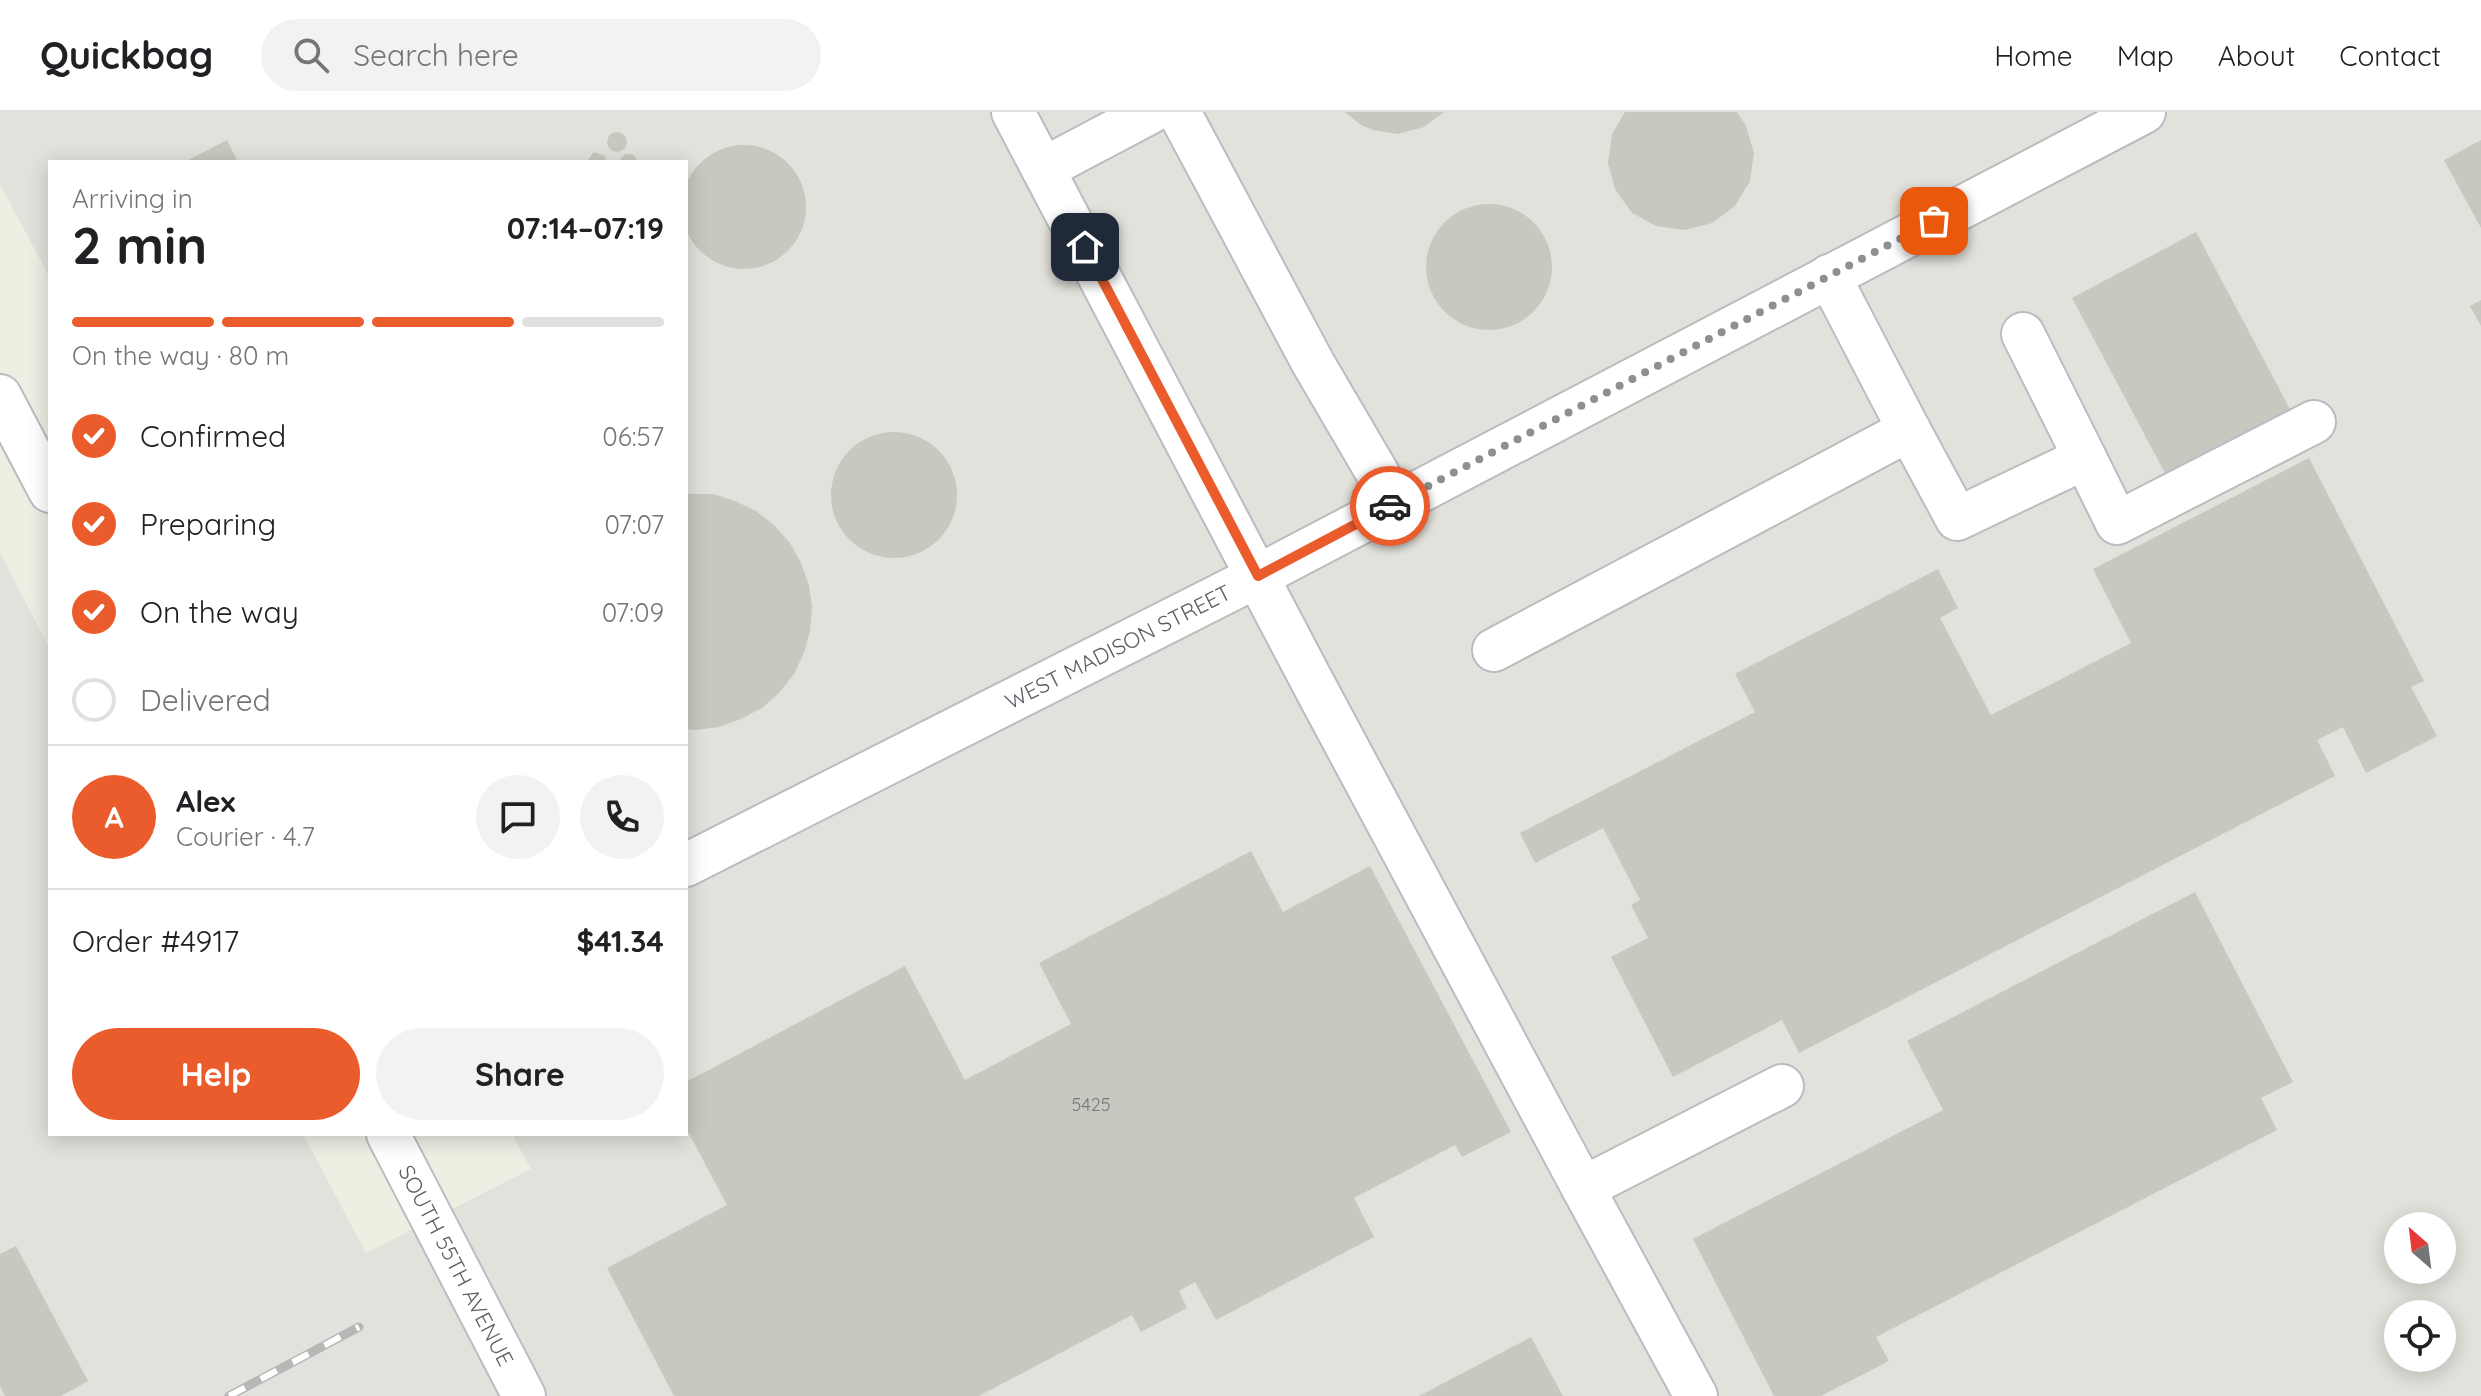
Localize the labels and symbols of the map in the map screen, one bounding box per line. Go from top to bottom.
pin [1900,187,1968,255]
pin [1051,213,1119,281]
courier [1350,466,1430,546]
street label: WEST MADISON STREET [1000,578,1236,715]
house number: 5425 [1071,1093,1111,1116]
street label: SOUTH 55TH AVENUE [392,1160,520,1371]
north arrow [2384,1212,2456,1284]

